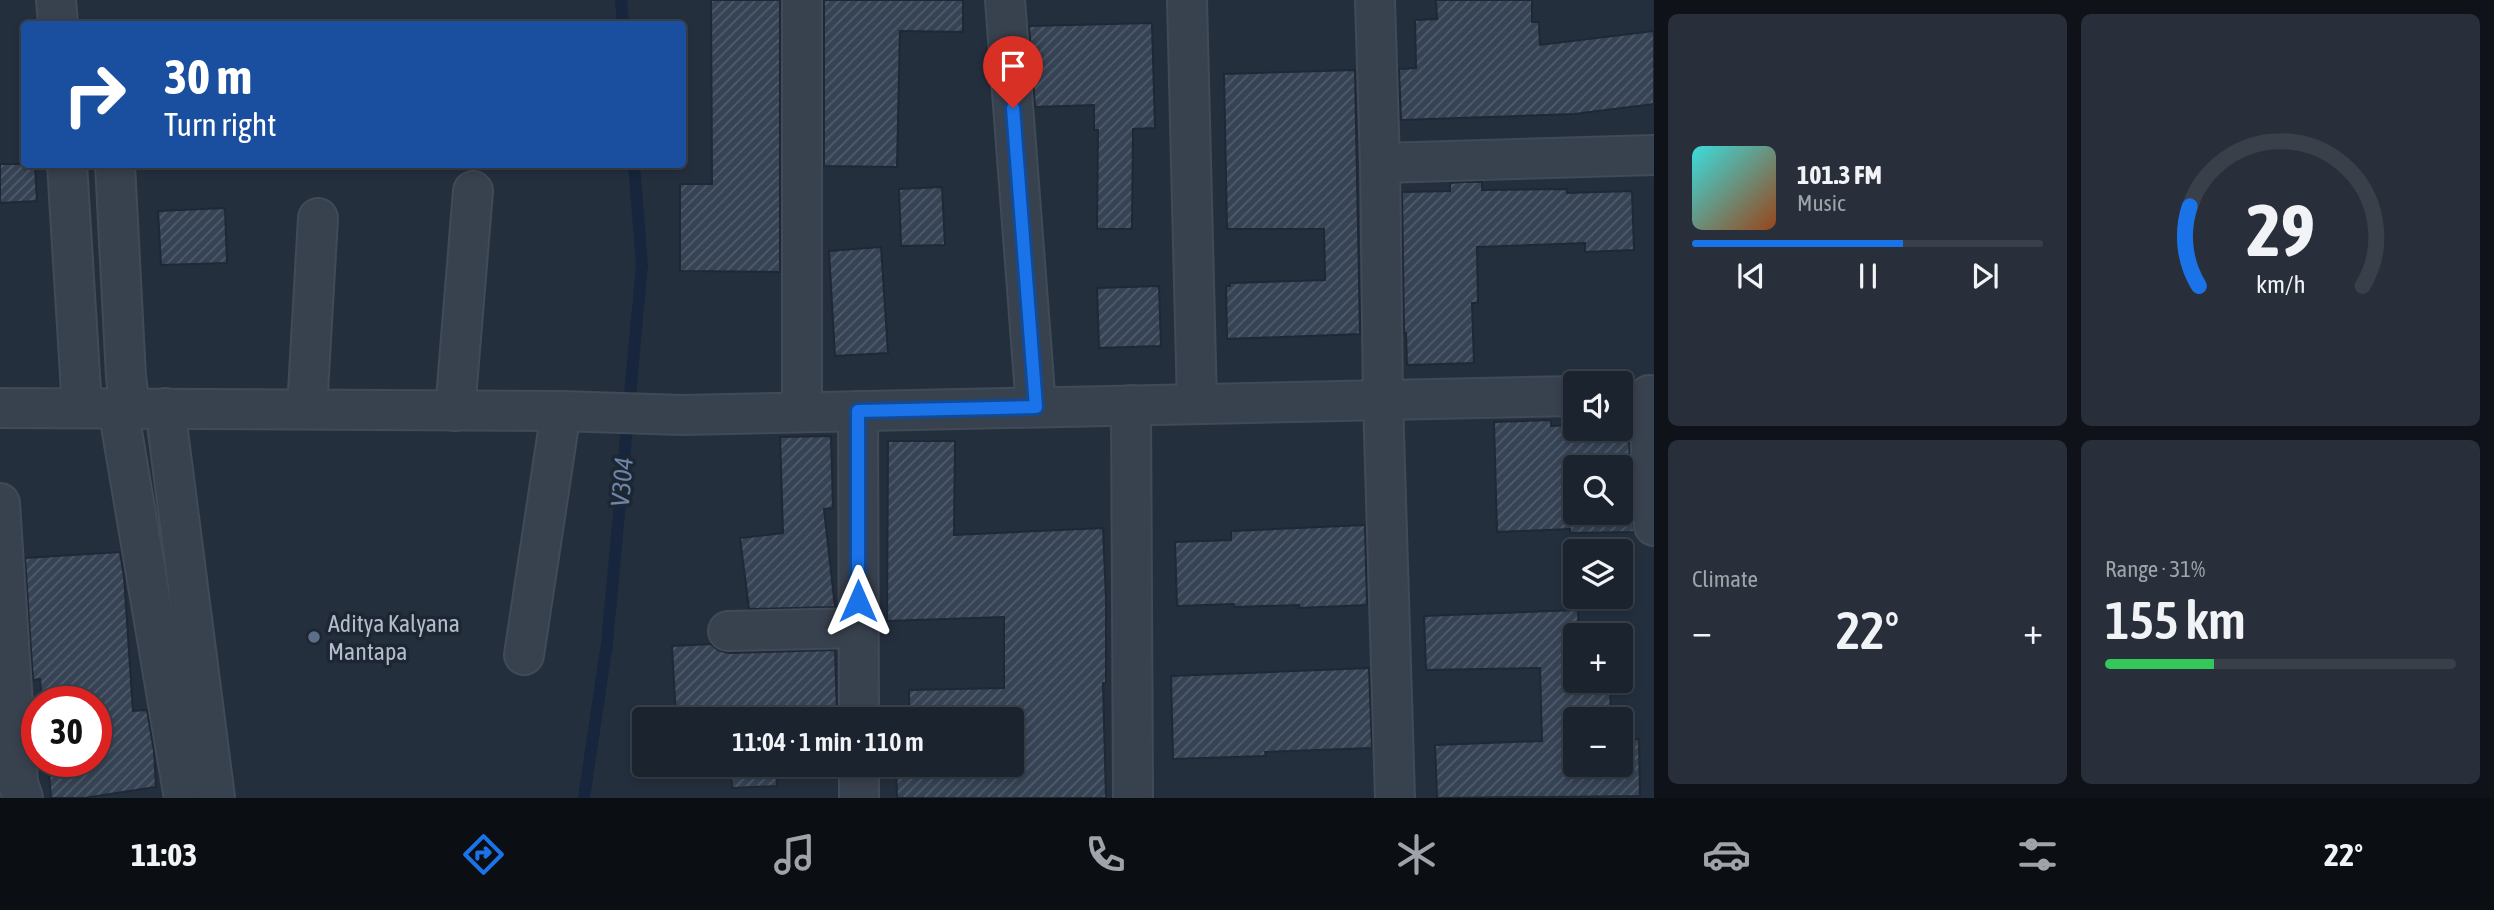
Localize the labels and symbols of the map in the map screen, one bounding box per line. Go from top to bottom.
pin [983,36,1043,108]
water label: V304 [605,456,639,508]
position arrow [821,564,895,638]
place label: Aditya Kalyana Mantapa [328,610,460,665]
marker: Aditya Kalyana Mantapa [306,629,322,645]
speed limit sign: 30 [21,686,112,777]

